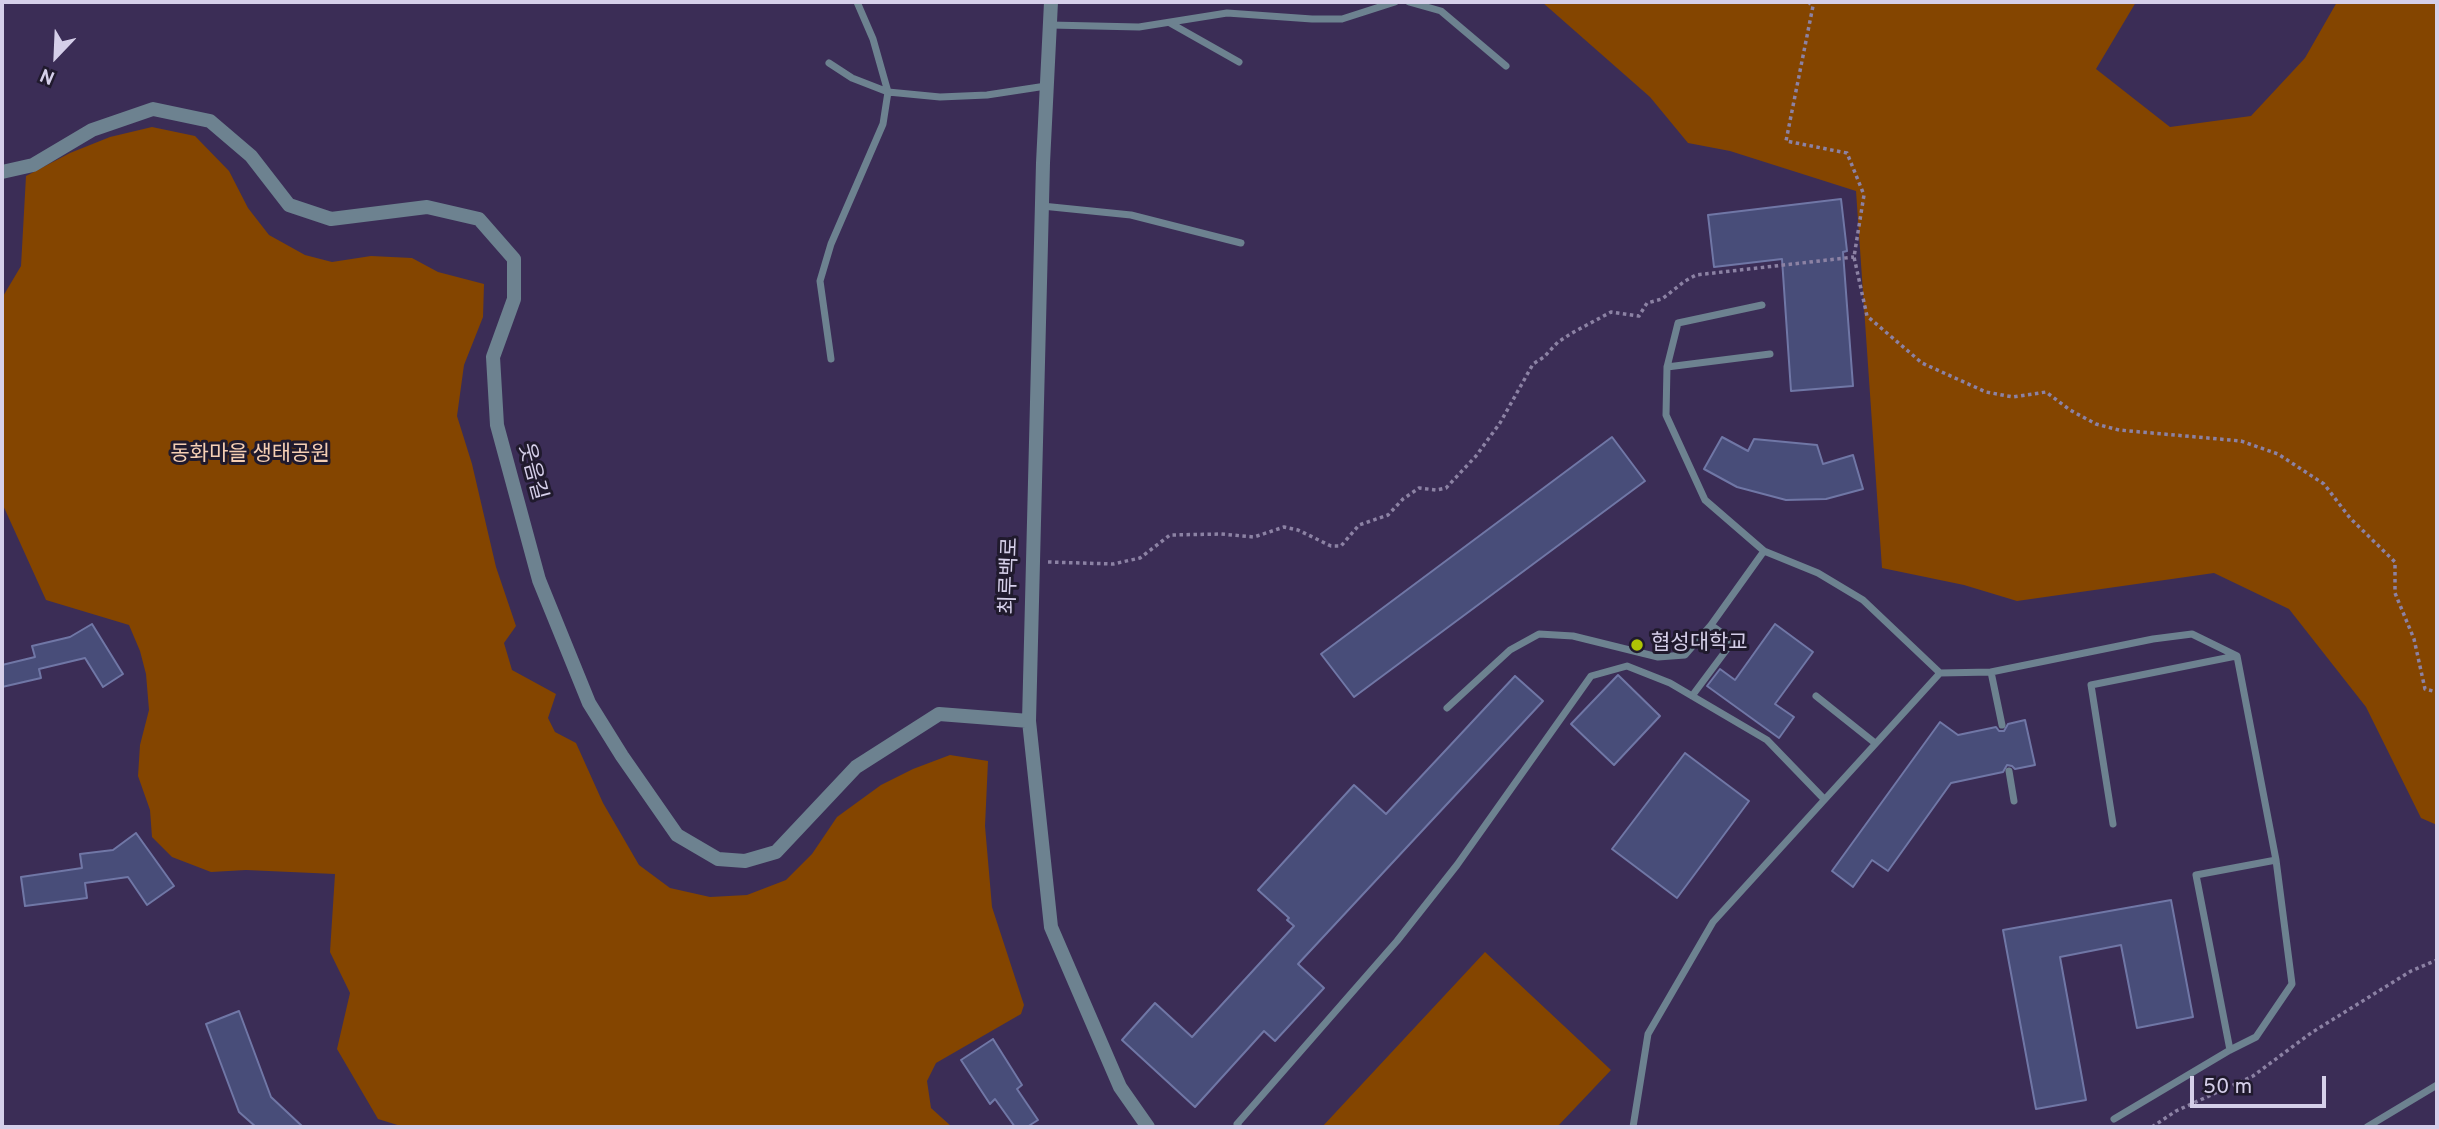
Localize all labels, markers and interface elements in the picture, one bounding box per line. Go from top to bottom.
north arrow [21,21,91,91]
text: N [37,62,59,89]
street label: 웃음길 [511,441,551,503]
park label: 동화마을 생태공원 [170,443,330,469]
street label: 최루백로 [997,537,1025,615]
place label: 협성대학교 [1651,632,1748,658]
marker: 협성대학교 [1629,637,1645,653]
scale bar [2194,1062,2330,1106]
text: 50 m [2203,1074,2252,1101]

